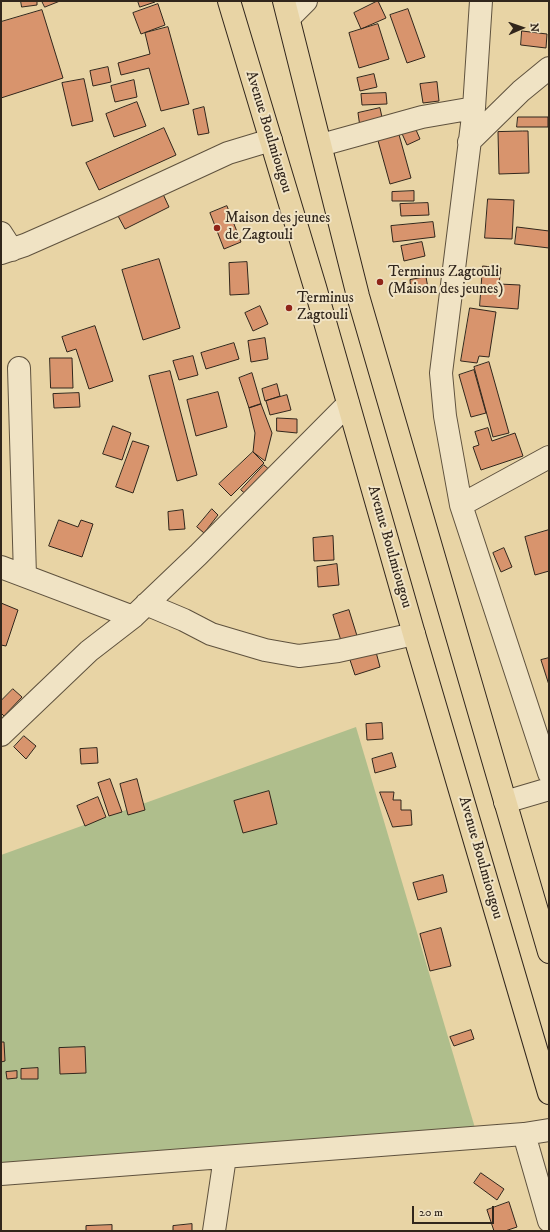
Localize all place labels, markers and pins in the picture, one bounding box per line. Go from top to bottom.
place label: Maison des jeunes de Zagtouli [225,210,330,245]
marker: Maison des jeunes de Zagtouli [212,223,222,233]
place label: Terminus Zagtouli (Maison des jeunes) [388,264,503,299]
marker: Terminus Zagtouli (Maison des jeunes) [375,277,385,287]
place label: Terminus Zagtouli [297,290,354,325]
marker: Terminus Zagtouli [284,303,294,313]

